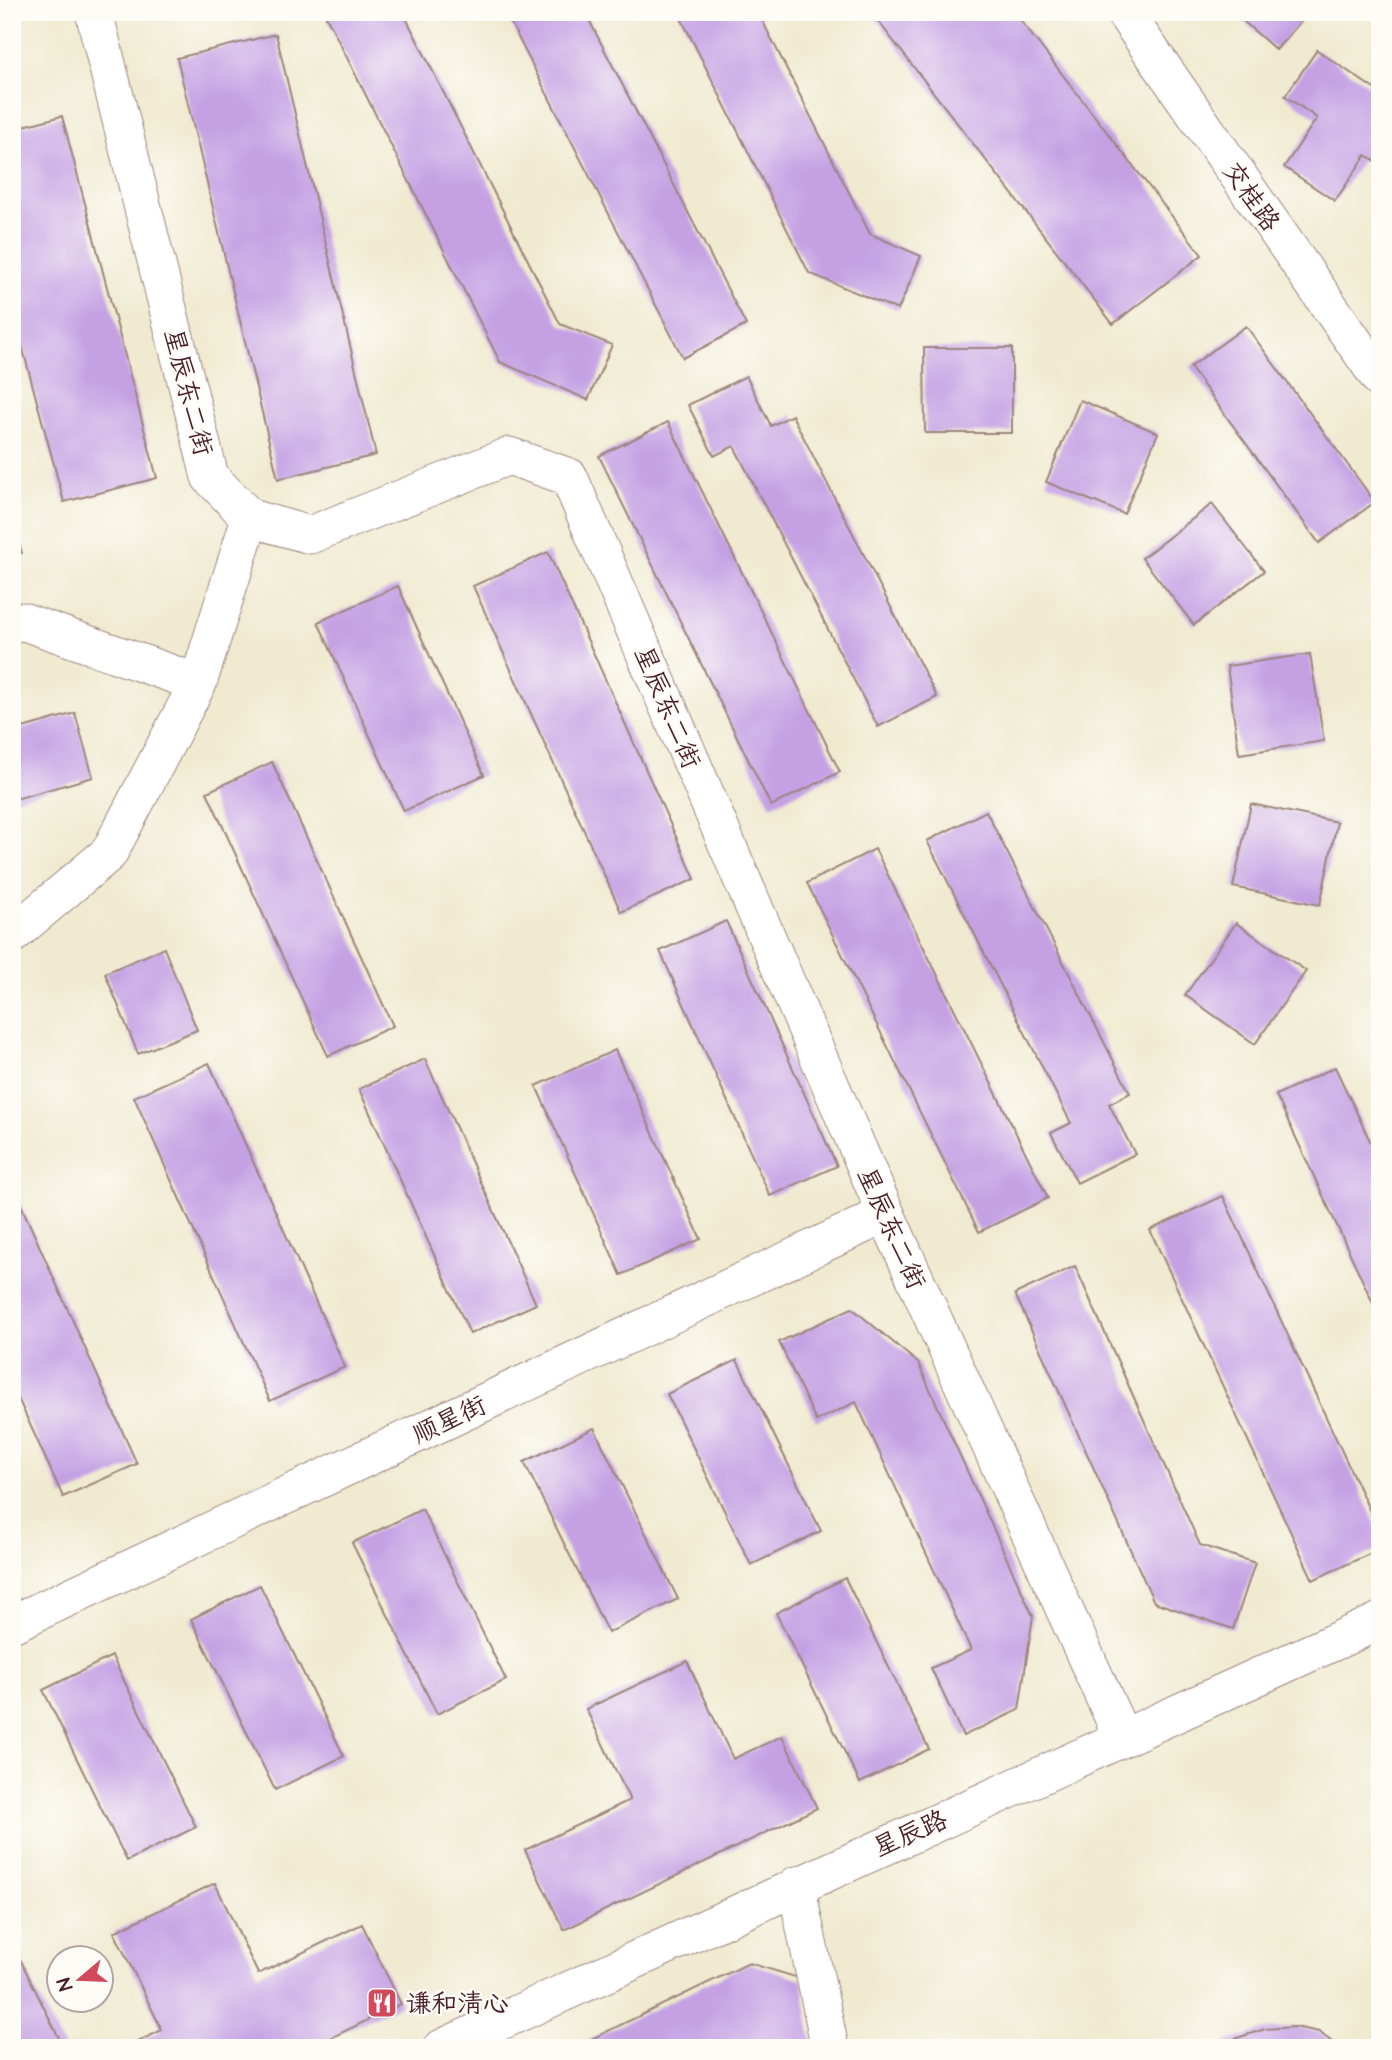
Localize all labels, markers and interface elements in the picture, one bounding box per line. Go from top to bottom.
street label: 交桂路 [1214,154,1288,239]
street label: 星辰东二街 [155,325,221,460]
street label: 星辰东二街 [625,641,709,774]
street label: 星辰东二街 [848,1162,934,1295]
street label: 顺星街 [406,1387,492,1453]
street label: 星辰路 [867,1802,953,1866]
north arrow [46,1944,116,2014]
text: N [51,1974,80,1994]
restaurant icon: 谦和清心 [365,1986,399,2020]
place label: 谦和清心 [405,1986,509,2022]

